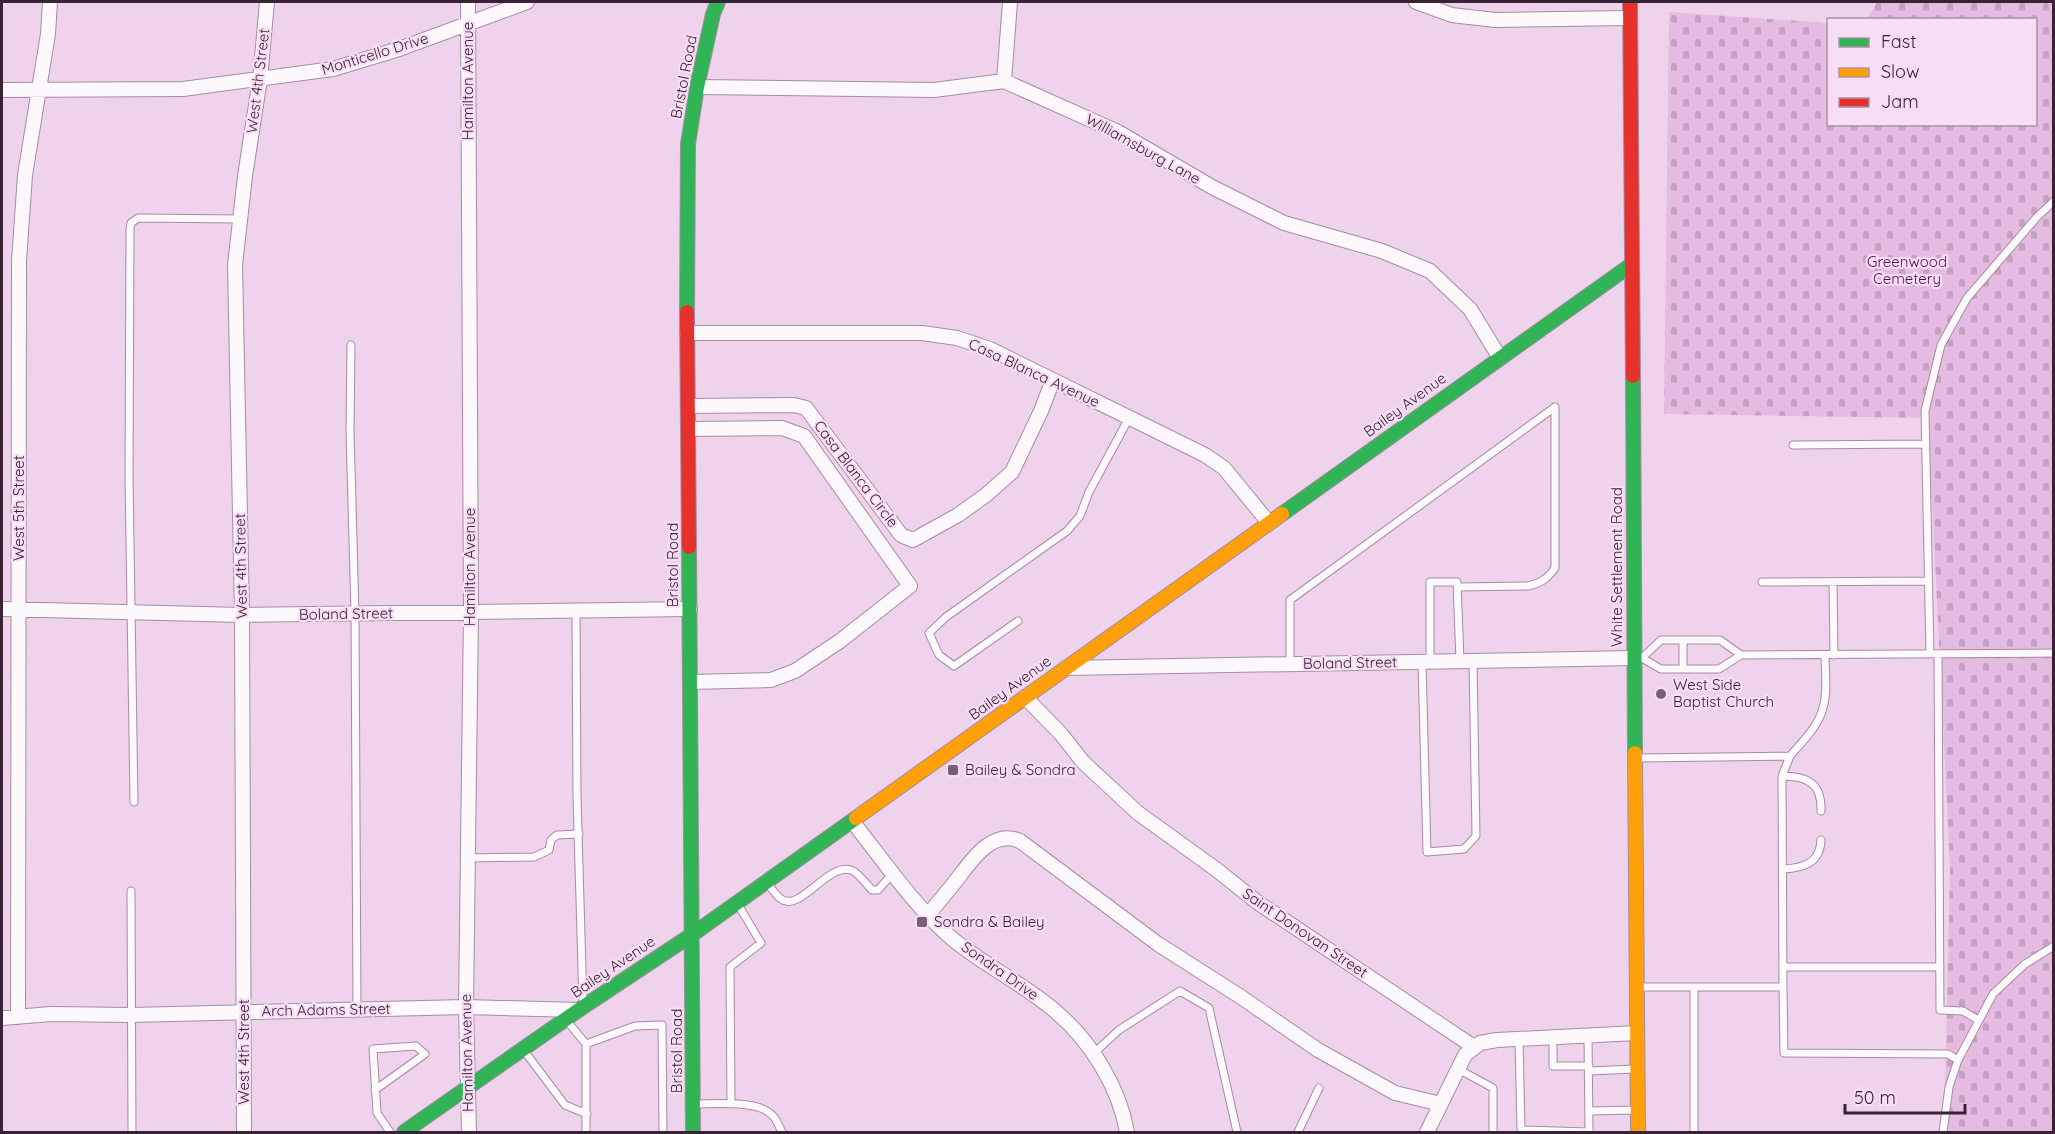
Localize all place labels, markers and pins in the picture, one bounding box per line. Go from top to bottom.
place label: West Side Baptist Church [1673,675,1774,711]
marker: West Side Baptist Church [1654,687,1668,701]
place label: Bailey & Sondra [965,760,1076,779]
marker: Bailey & Sondra [946,763,960,777]
place label: Sondra & Bailey [934,912,1045,931]
marker: Sondra & Bailey [915,915,929,929]

